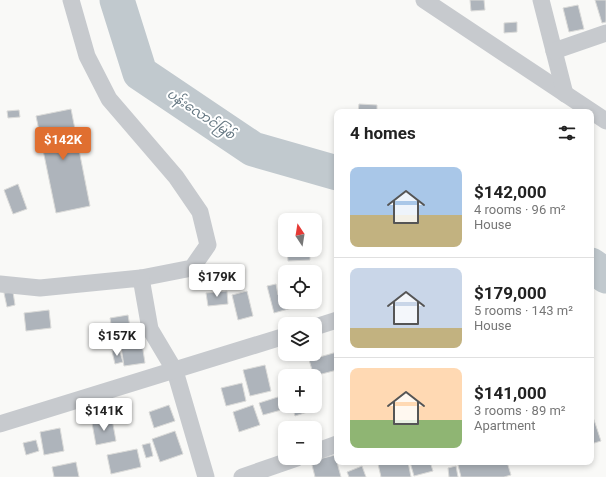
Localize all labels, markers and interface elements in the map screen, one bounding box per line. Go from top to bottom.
water label: ပန်းလောင်မြစ် [162,84,240,146]
icon: filters [556,122,578,144]
text: 4 homes [350,123,416,143]
pin: $142K [35,127,91,161]
text: $142K [44,132,82,147]
text: $142,000 [474,182,546,202]
icon: home [382,183,430,231]
text: 4 rooms · 96 m² [474,202,566,217]
north arrow [278,213,322,257]
map controls [278,213,322,465]
text: House [474,217,511,232]
pin: $179K [189,264,245,298]
button: locate [278,265,322,309]
text: $179K [198,269,236,284]
text: $179,000 [474,283,546,303]
icon: home [382,284,430,332]
text: 5 rooms · 143 m² [474,303,573,318]
button: layers [278,317,322,361]
text: House [474,318,511,333]
pin: $157K [89,323,145,357]
text: $157K [98,328,136,343]
button: + [278,369,322,413]
text: $141,000 [474,383,546,403]
icon: home [382,384,430,432]
pin: $141K [76,398,132,432]
text: $141K [85,403,123,418]
text: 3 rooms · 89 m² [474,403,566,418]
text: Apartment [474,418,536,433]
button: − [278,421,322,465]

